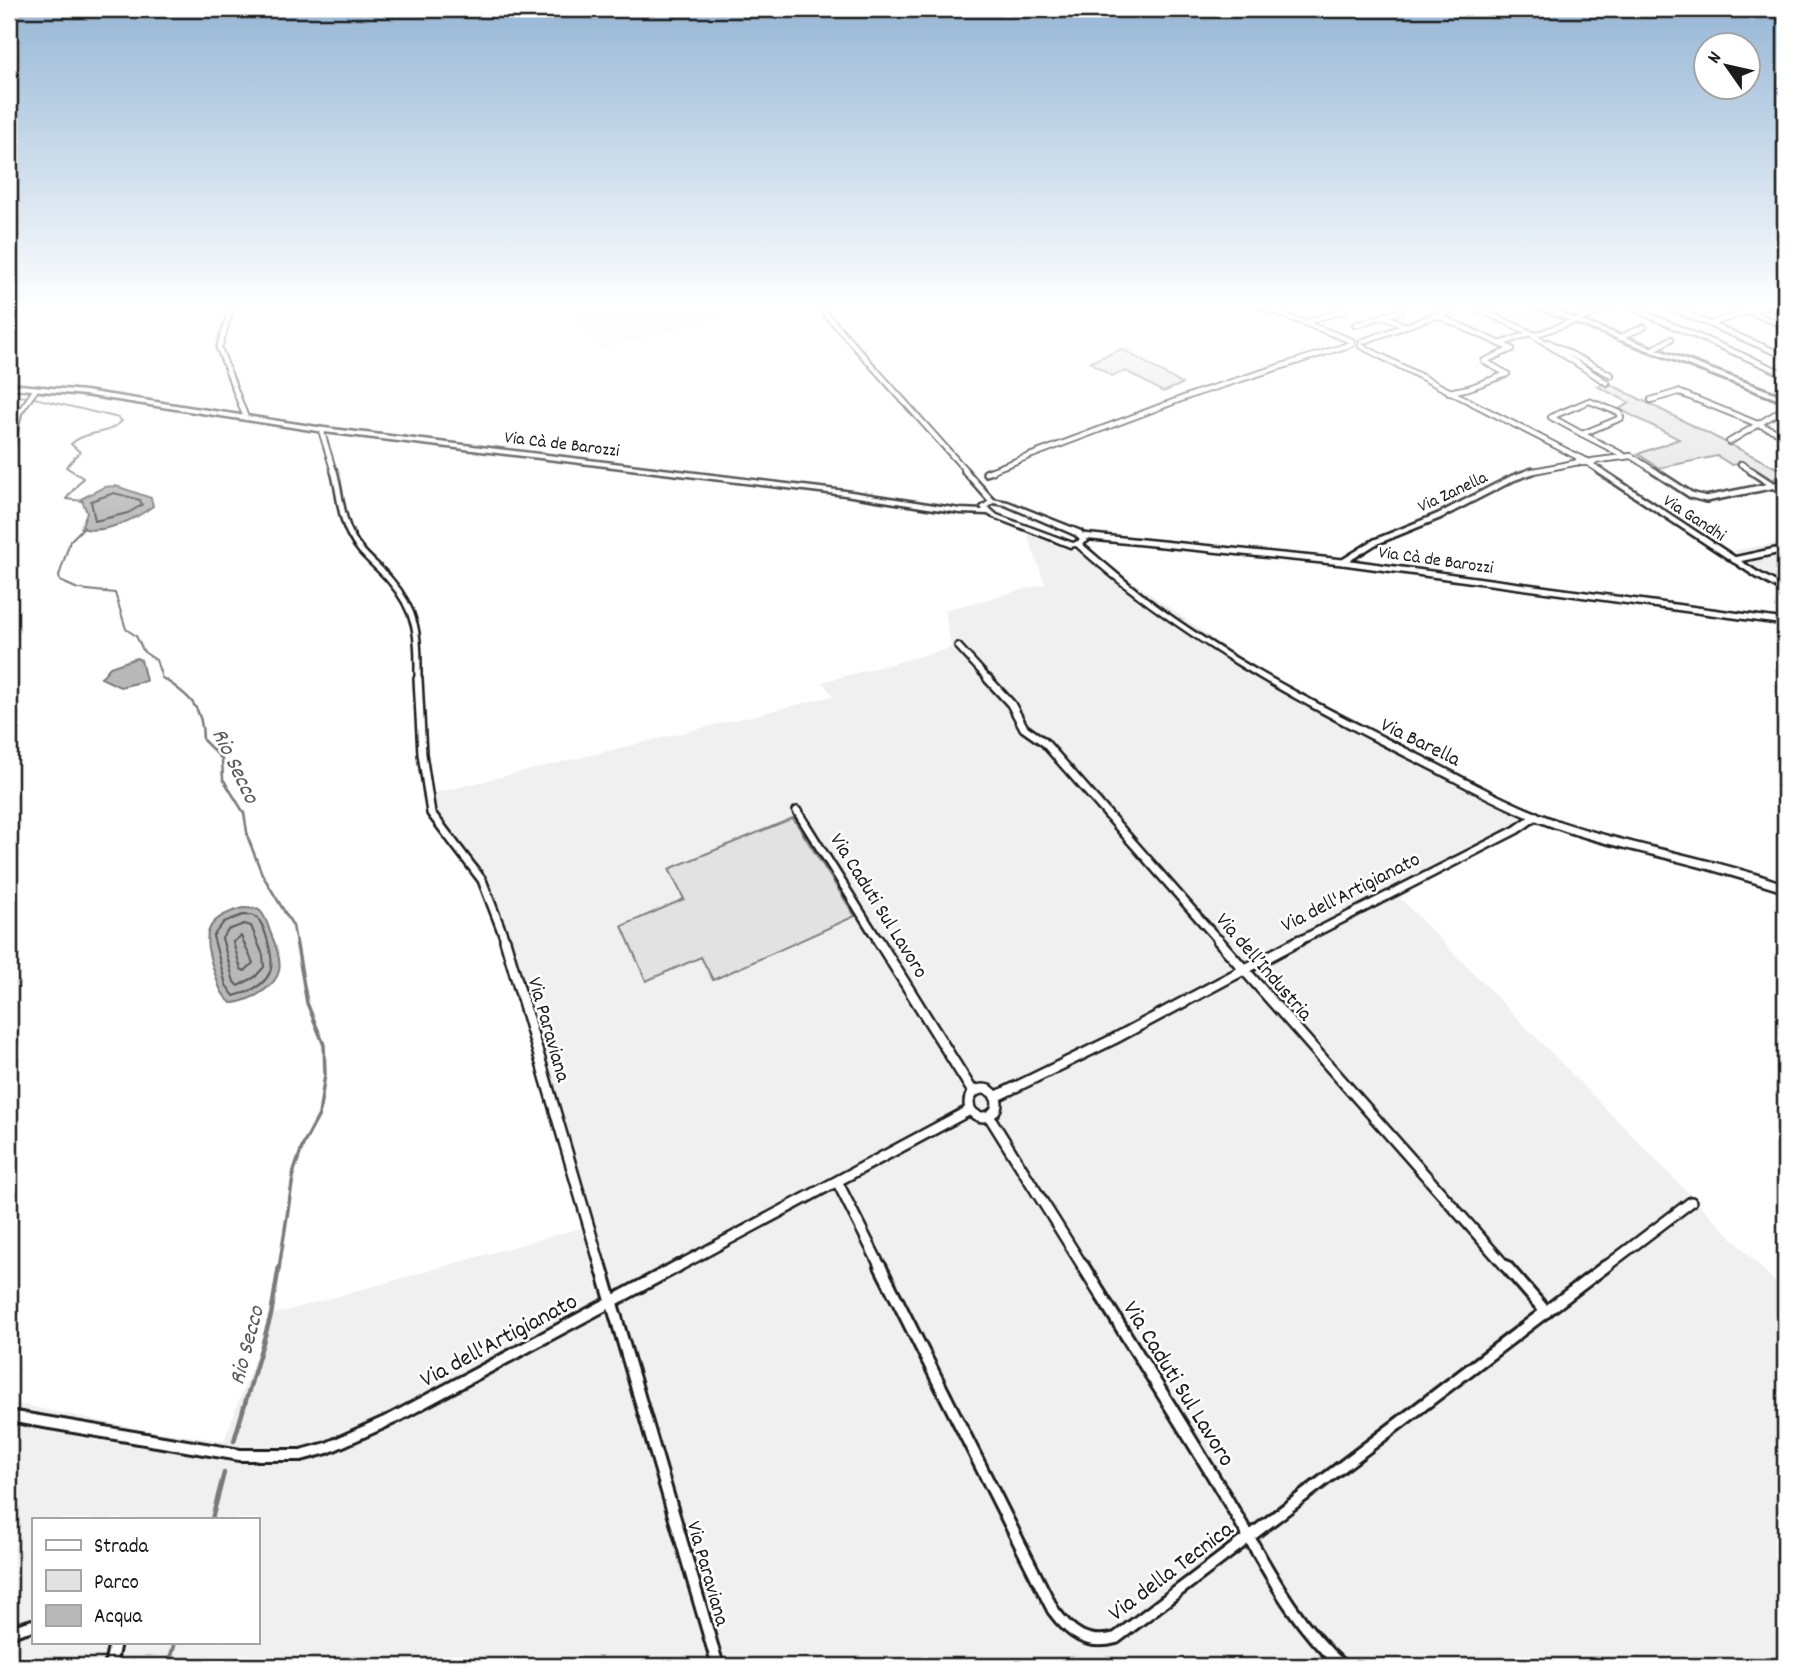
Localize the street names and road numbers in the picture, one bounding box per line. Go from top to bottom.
street label: Via Cà de Barozzi [503,426,621,465]
street label: Via Zanella [1414,466,1492,520]
street label: Via Gandhi [1657,489,1730,549]
street label: Via Cà de Barozzi [1377,541,1495,582]
street label: Via Barella [1375,712,1466,776]
street label: Via Caduti Sul Lavoro [821,828,934,985]
street label: Via dell'Artigianato [1277,846,1426,942]
street label: Via dell’Industria [1207,907,1319,1030]
street label: Via Paraviana [518,974,577,1087]
street label: Via dell'Artigianato [415,1286,584,1397]
street label: Via Caduti Sul Lavoro [1113,1295,1242,1474]
street label: Via della Tecnica [1102,1514,1242,1631]
street label: Via Paraviana [677,1518,736,1631]

